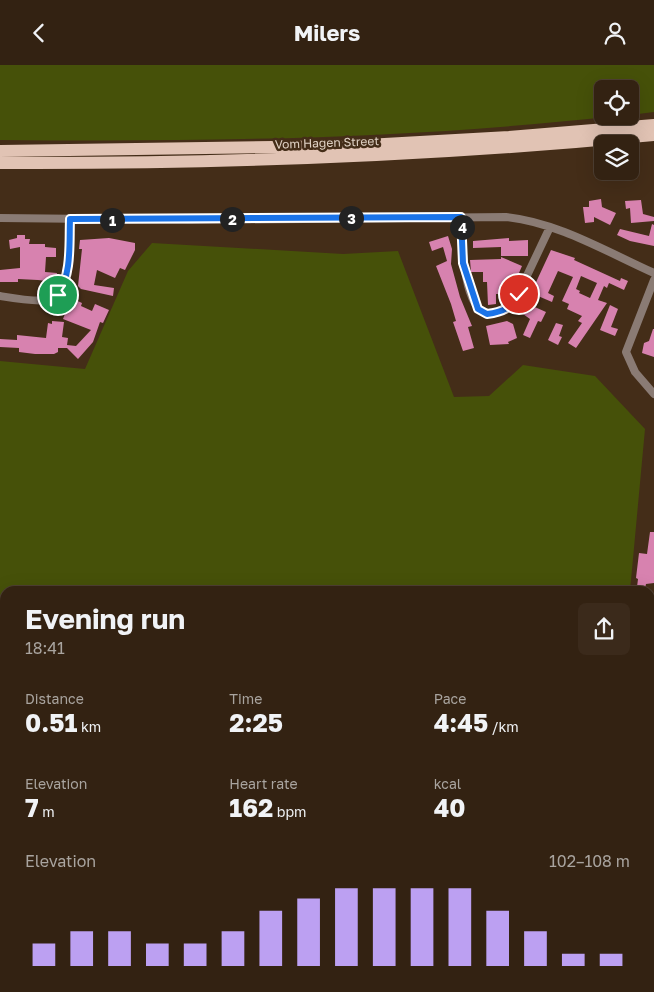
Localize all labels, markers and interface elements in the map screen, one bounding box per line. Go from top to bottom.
icon: back [25,19,53,47]
text: Milers [294,19,360,46]
icon: person [601,19,629,47]
map controls [594,80,639,180]
button: locate [594,80,639,125]
street label: Vom Hagen Street [275,133,380,152]
button: layers [594,135,639,180]
pin: 3 [338,205,364,231]
pin: 1 [100,207,124,233]
pin: 2 [220,207,244,231]
text: 3 [347,210,356,227]
text: 2 [228,211,237,228]
text: 1 [109,212,116,229]
pin: 4 [450,215,474,239]
text: 4 [458,219,467,236]
pin [498,273,540,315]
pin [37,274,79,316]
icon: check [505,280,533,308]
icon: arrive [44,281,72,309]
text: Evening run [25,602,185,635]
button: share [578,603,630,655]
text: 18:41 [25,638,65,658]
text: Distance [25,690,84,707]
text: Time [229,690,262,707]
text: Pace [434,690,466,707]
text: 0.51 [25,707,77,738]
text: 2:25 [229,707,283,738]
text: 4:45 [434,707,488,738]
text: km [77,718,101,735]
text: /km [488,718,519,735]
text: Elevation [25,775,87,792]
text: Heart rate [229,775,298,792]
text: kcal [434,775,461,792]
text: 7 [25,792,39,823]
text: 162 [229,792,273,823]
text: 40 [434,792,466,823]
text: m [39,803,55,820]
text: bpm [273,803,306,820]
text: Elevation [25,851,96,871]
text: 102–108 m [549,851,630,871]

